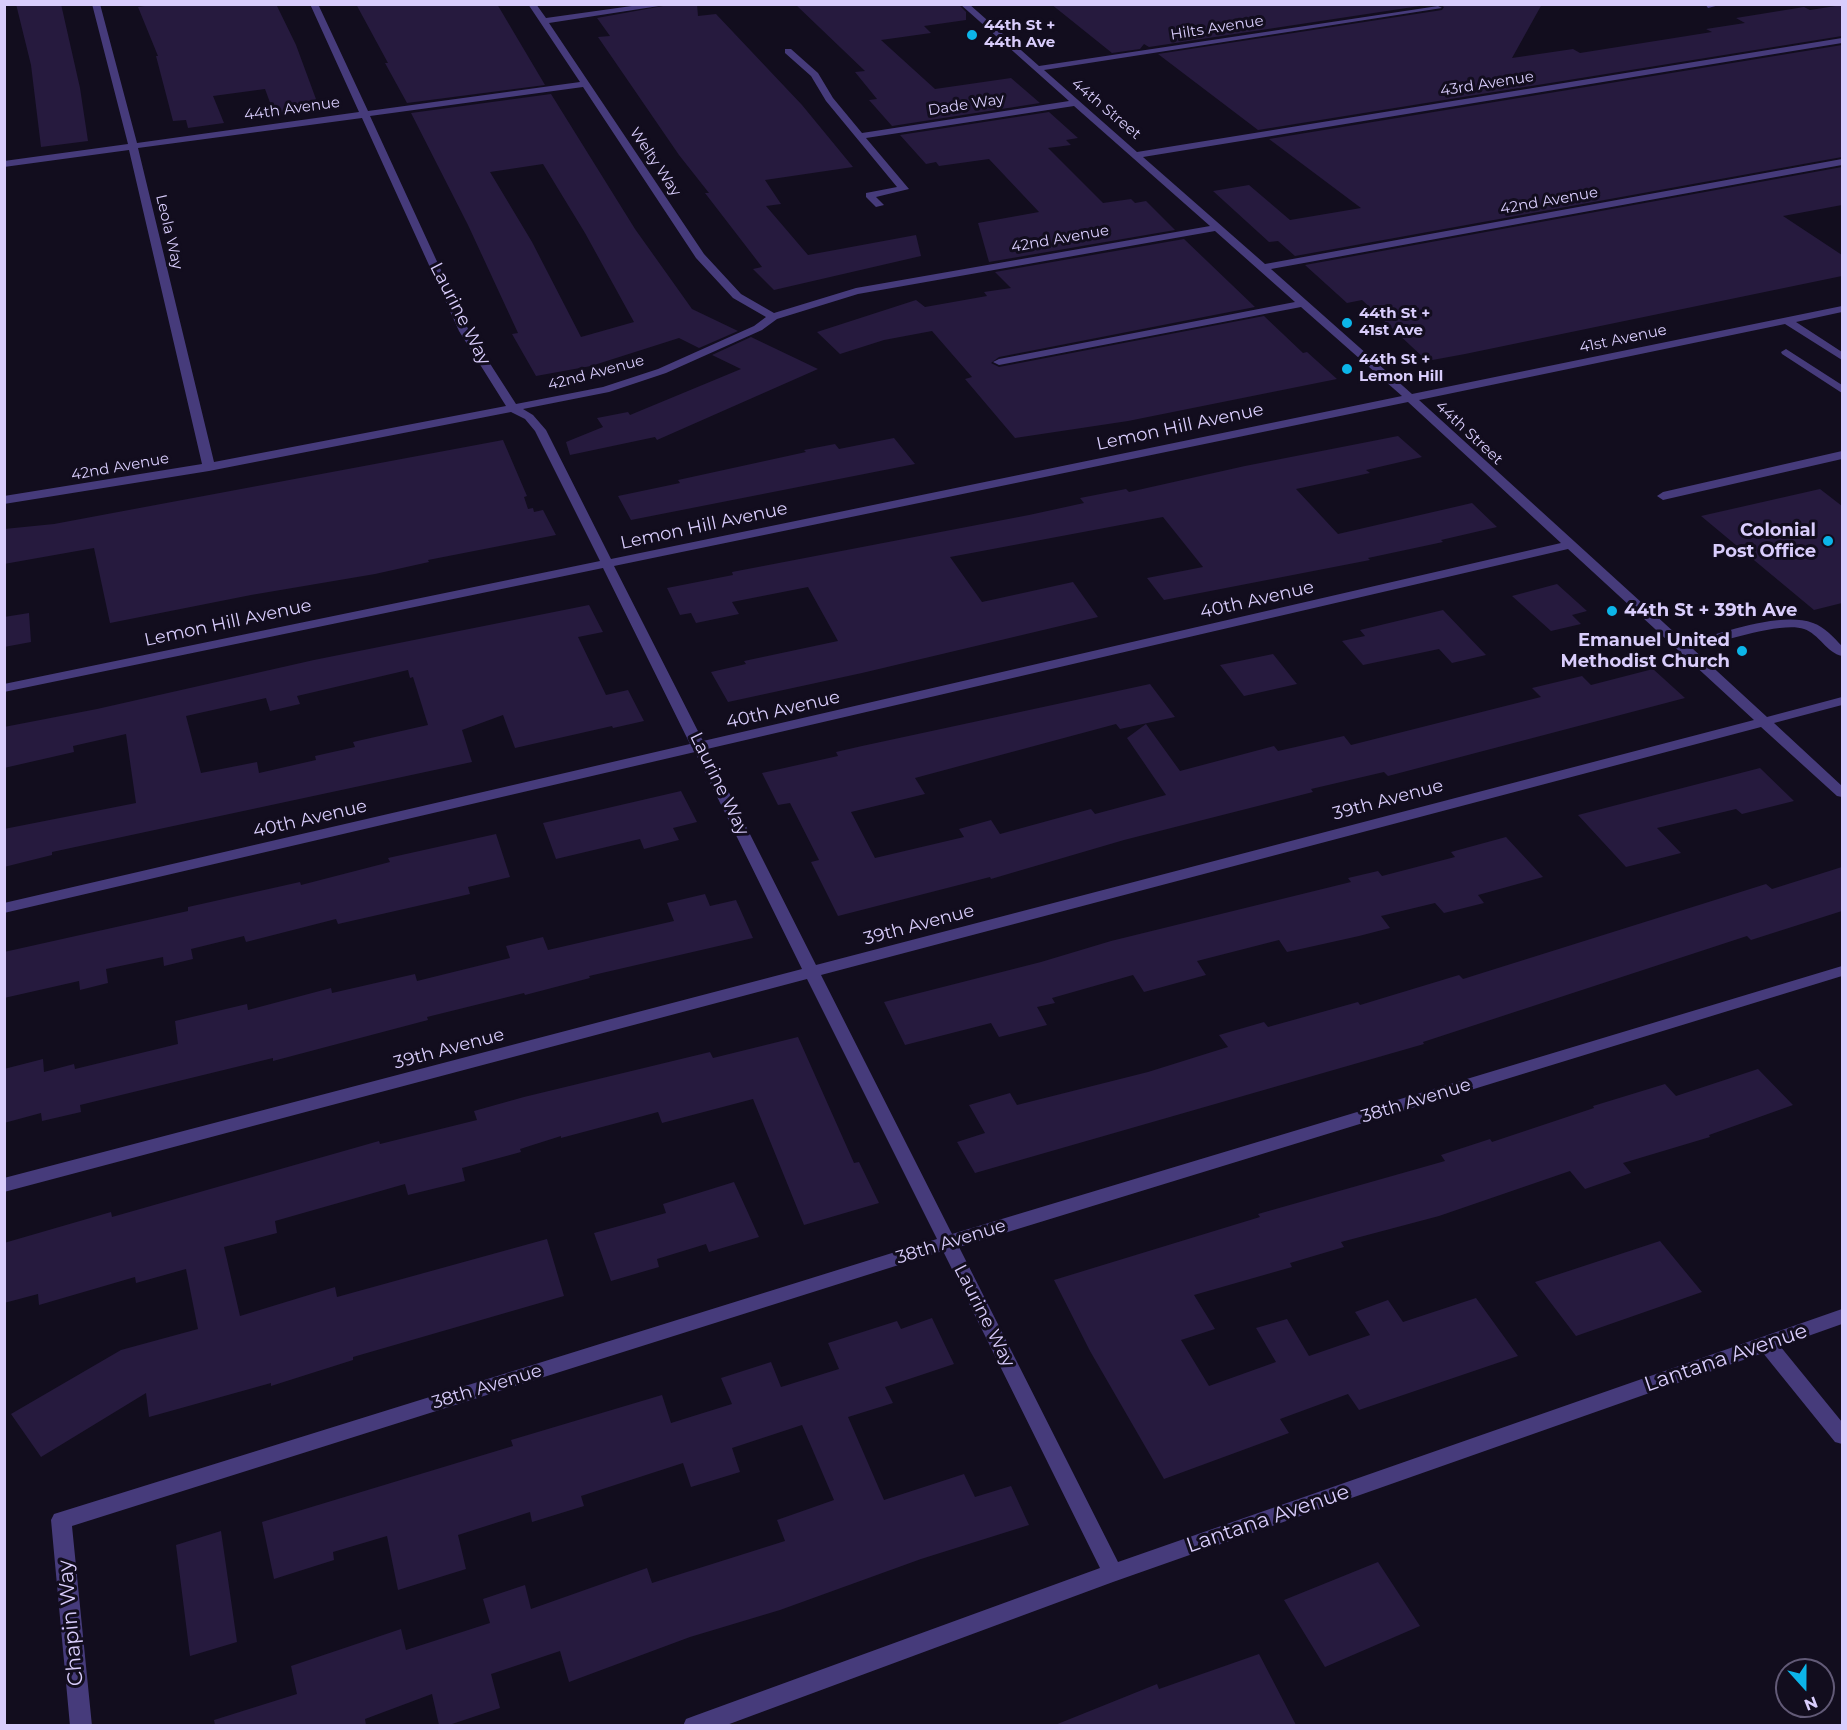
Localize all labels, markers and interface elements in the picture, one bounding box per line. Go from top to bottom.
street label: Hilts Avenue [1169,12,1265,44]
place label: 44th St + 44th Ave [984,17,1055,52]
marker: 44th St + 44th Ave [965,28,979,42]
street label: 43rd Avenue [1439,68,1535,100]
street label: 44th Street [1068,75,1144,143]
street label: Dade Way [927,90,1005,120]
street label: 44th Avenue [243,93,341,125]
street label: Welty Way [625,124,685,200]
street label: 42nd Avenue [1499,184,1599,218]
street label: Leola Way [152,193,186,271]
street label: 42nd Avenue [1010,222,1110,256]
street label: Laurine Way [425,259,495,369]
place label: 44th St + 41st Ave [1359,305,1430,340]
marker: 44th St + 41st Ave [1340,316,1354,330]
street label: 41st Avenue [1578,321,1668,357]
street label: 42nd Avenue [546,351,646,395]
place label: 44th St + Lemon Hill [1359,351,1443,386]
marker: 44th St + Lemon Hill [1340,362,1354,376]
street label: 44th Street [1432,397,1506,469]
street label: Lemon Hill Avenue [1094,399,1266,455]
street label: 42nd Avenue [70,450,170,484]
street label: Lemon Hill Avenue [618,498,790,554]
place label: Colonial Post Office [1712,520,1816,562]
marker: Colonial Post Office [1821,534,1835,548]
street label: 40th Avenue [1198,576,1316,624]
street label: Lemon Hill Avenue [142,595,314,651]
place label: 44th St + 39th Ave [1624,600,1797,622]
marker: 44th St + 39th Ave [1605,604,1619,618]
place label: Emanuel United Methodist Church [1561,630,1730,672]
marker: Emanuel United Methodist Church [1735,644,1749,658]
street label: 40th Avenue [724,686,842,734]
street label: Laurine Way [685,729,753,839]
street label: 39th Avenue [1330,775,1446,825]
street label: 40th Avenue [251,795,369,843]
street label: 39th Avenue [861,900,977,950]
street label: 39th Avenue [391,1024,507,1074]
street label: 38th Avenue [1358,1074,1474,1128]
street label: 38th Avenue [893,1215,1009,1269]
street label: Laurine Way [949,1261,1019,1371]
street label: Lantana Avenue [1641,1318,1811,1398]
street label: 38th Avenue [429,1360,545,1414]
street label: Lantana Avenue [1183,1479,1353,1559]
street label: Chapin Way [53,1559,89,1687]
north arrow [1775,1658,1835,1718]
text: N [1801,1692,1820,1715]

